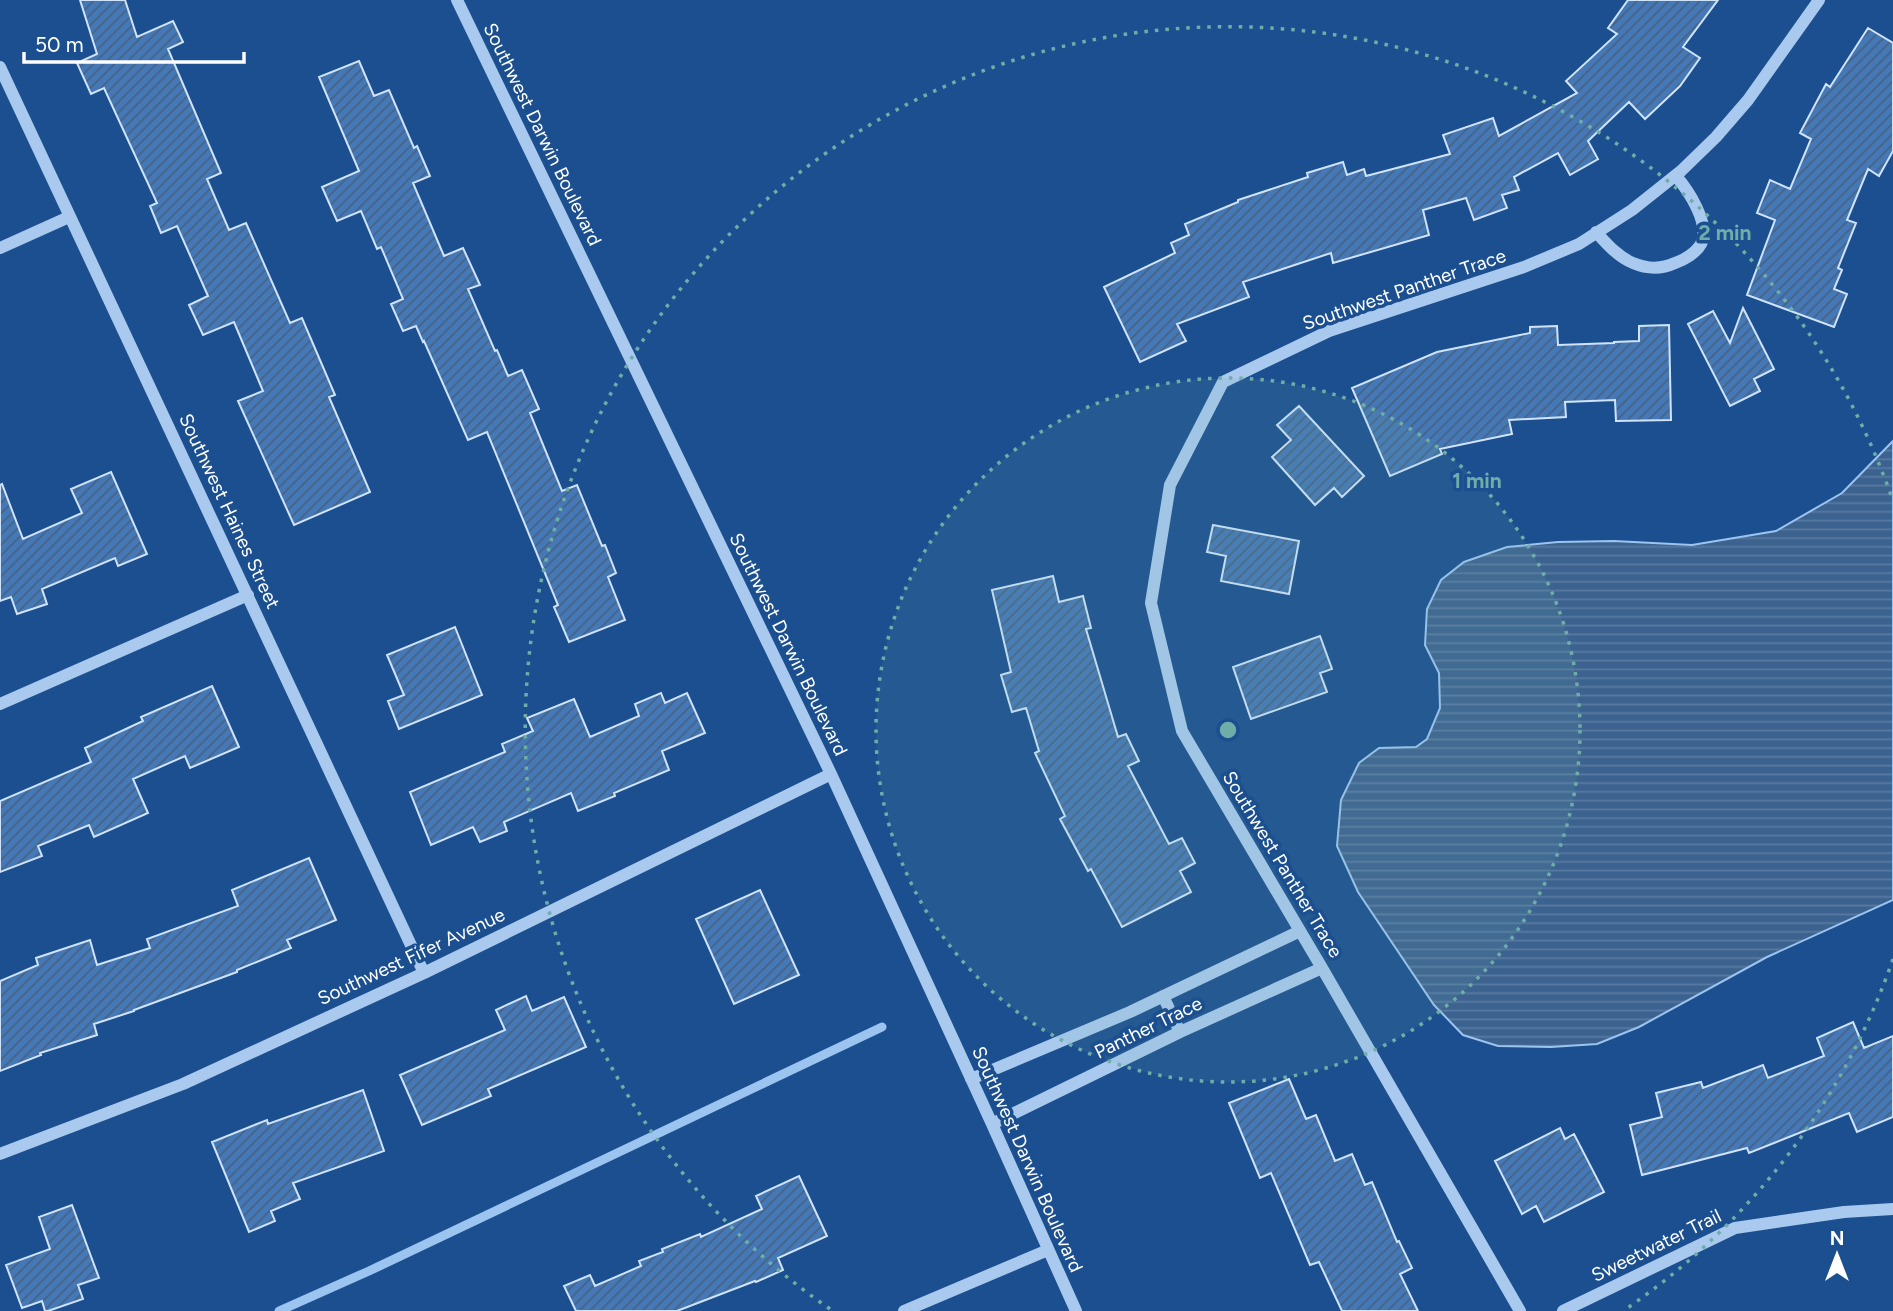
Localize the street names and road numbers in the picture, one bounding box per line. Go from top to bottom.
street label: Southwest Darwin Boulevard [479,19,607,249]
street label: Southwest Panther Trace [1300,244,1509,335]
street label: Southwest Haines Street [174,410,285,613]
street label: Southwest Darwin Boulevard [725,529,853,759]
street label: Southwest Panther Trace [1218,767,1347,962]
street label: Southwest Fifer Avenue [314,903,509,1010]
street label: Panther Trace [1091,992,1206,1063]
street label: Southwest Darwin Boulevard [967,1043,1088,1276]
street label: Sweetwater Trail [1588,1204,1725,1287]

